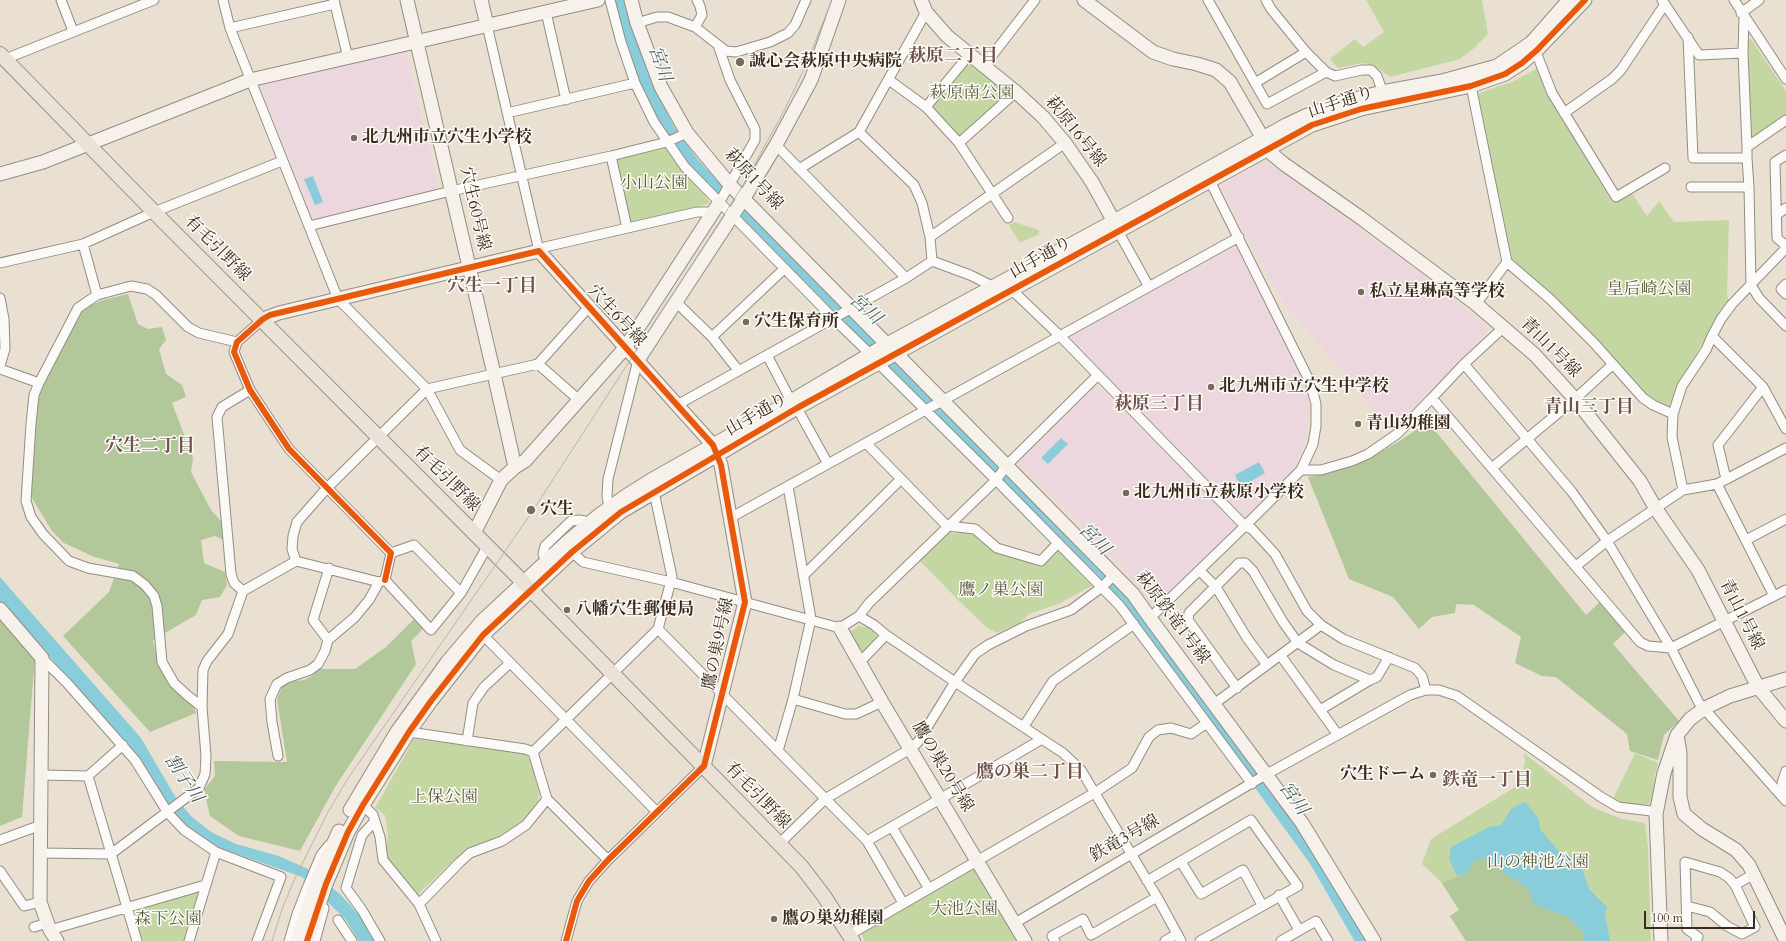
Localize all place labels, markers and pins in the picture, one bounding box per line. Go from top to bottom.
place label: 誠心会萩原中央病院 [749,52,902,72]
marker: 誠心会萩原中央病院 [734,56,746,68]
place label: 北九州市立穴生小学校 [362,128,532,148]
marker: 北九州市立穴生小学校 [349,133,359,143]
place label: 私立星琳高等学校 [1369,282,1505,302]
marker: 私立星琳高等学校 [1356,287,1366,297]
place label: 穴生保育所 [754,312,839,332]
marker: 穴生保育所 [741,317,751,327]
place label: 北九州市立穴生中学校 [1219,377,1389,397]
marker: 北九州市立穴生中学校 [1206,382,1216,392]
place label: 青山幼稚園 [1366,414,1451,434]
marker: 青山幼稚園 [1353,419,1363,429]
place label: 北九州市立萩原小学校 [1134,483,1304,503]
marker: 北九州市立萩原小学校 [1121,488,1131,498]
place label: 穴生 [540,500,574,520]
marker: 穴生 [525,504,537,516]
place label: 八幡穴生郵便局 [575,600,694,620]
marker: 八幡穴生郵便局 [562,605,572,615]
place label: 穴生ドーム [1340,765,1425,785]
marker: 穴生ドーム [1428,770,1438,780]
place label: 鷹の巣幼稚園 [782,909,884,929]
marker: 鷹の巣幼稚園 [769,914,779,924]

